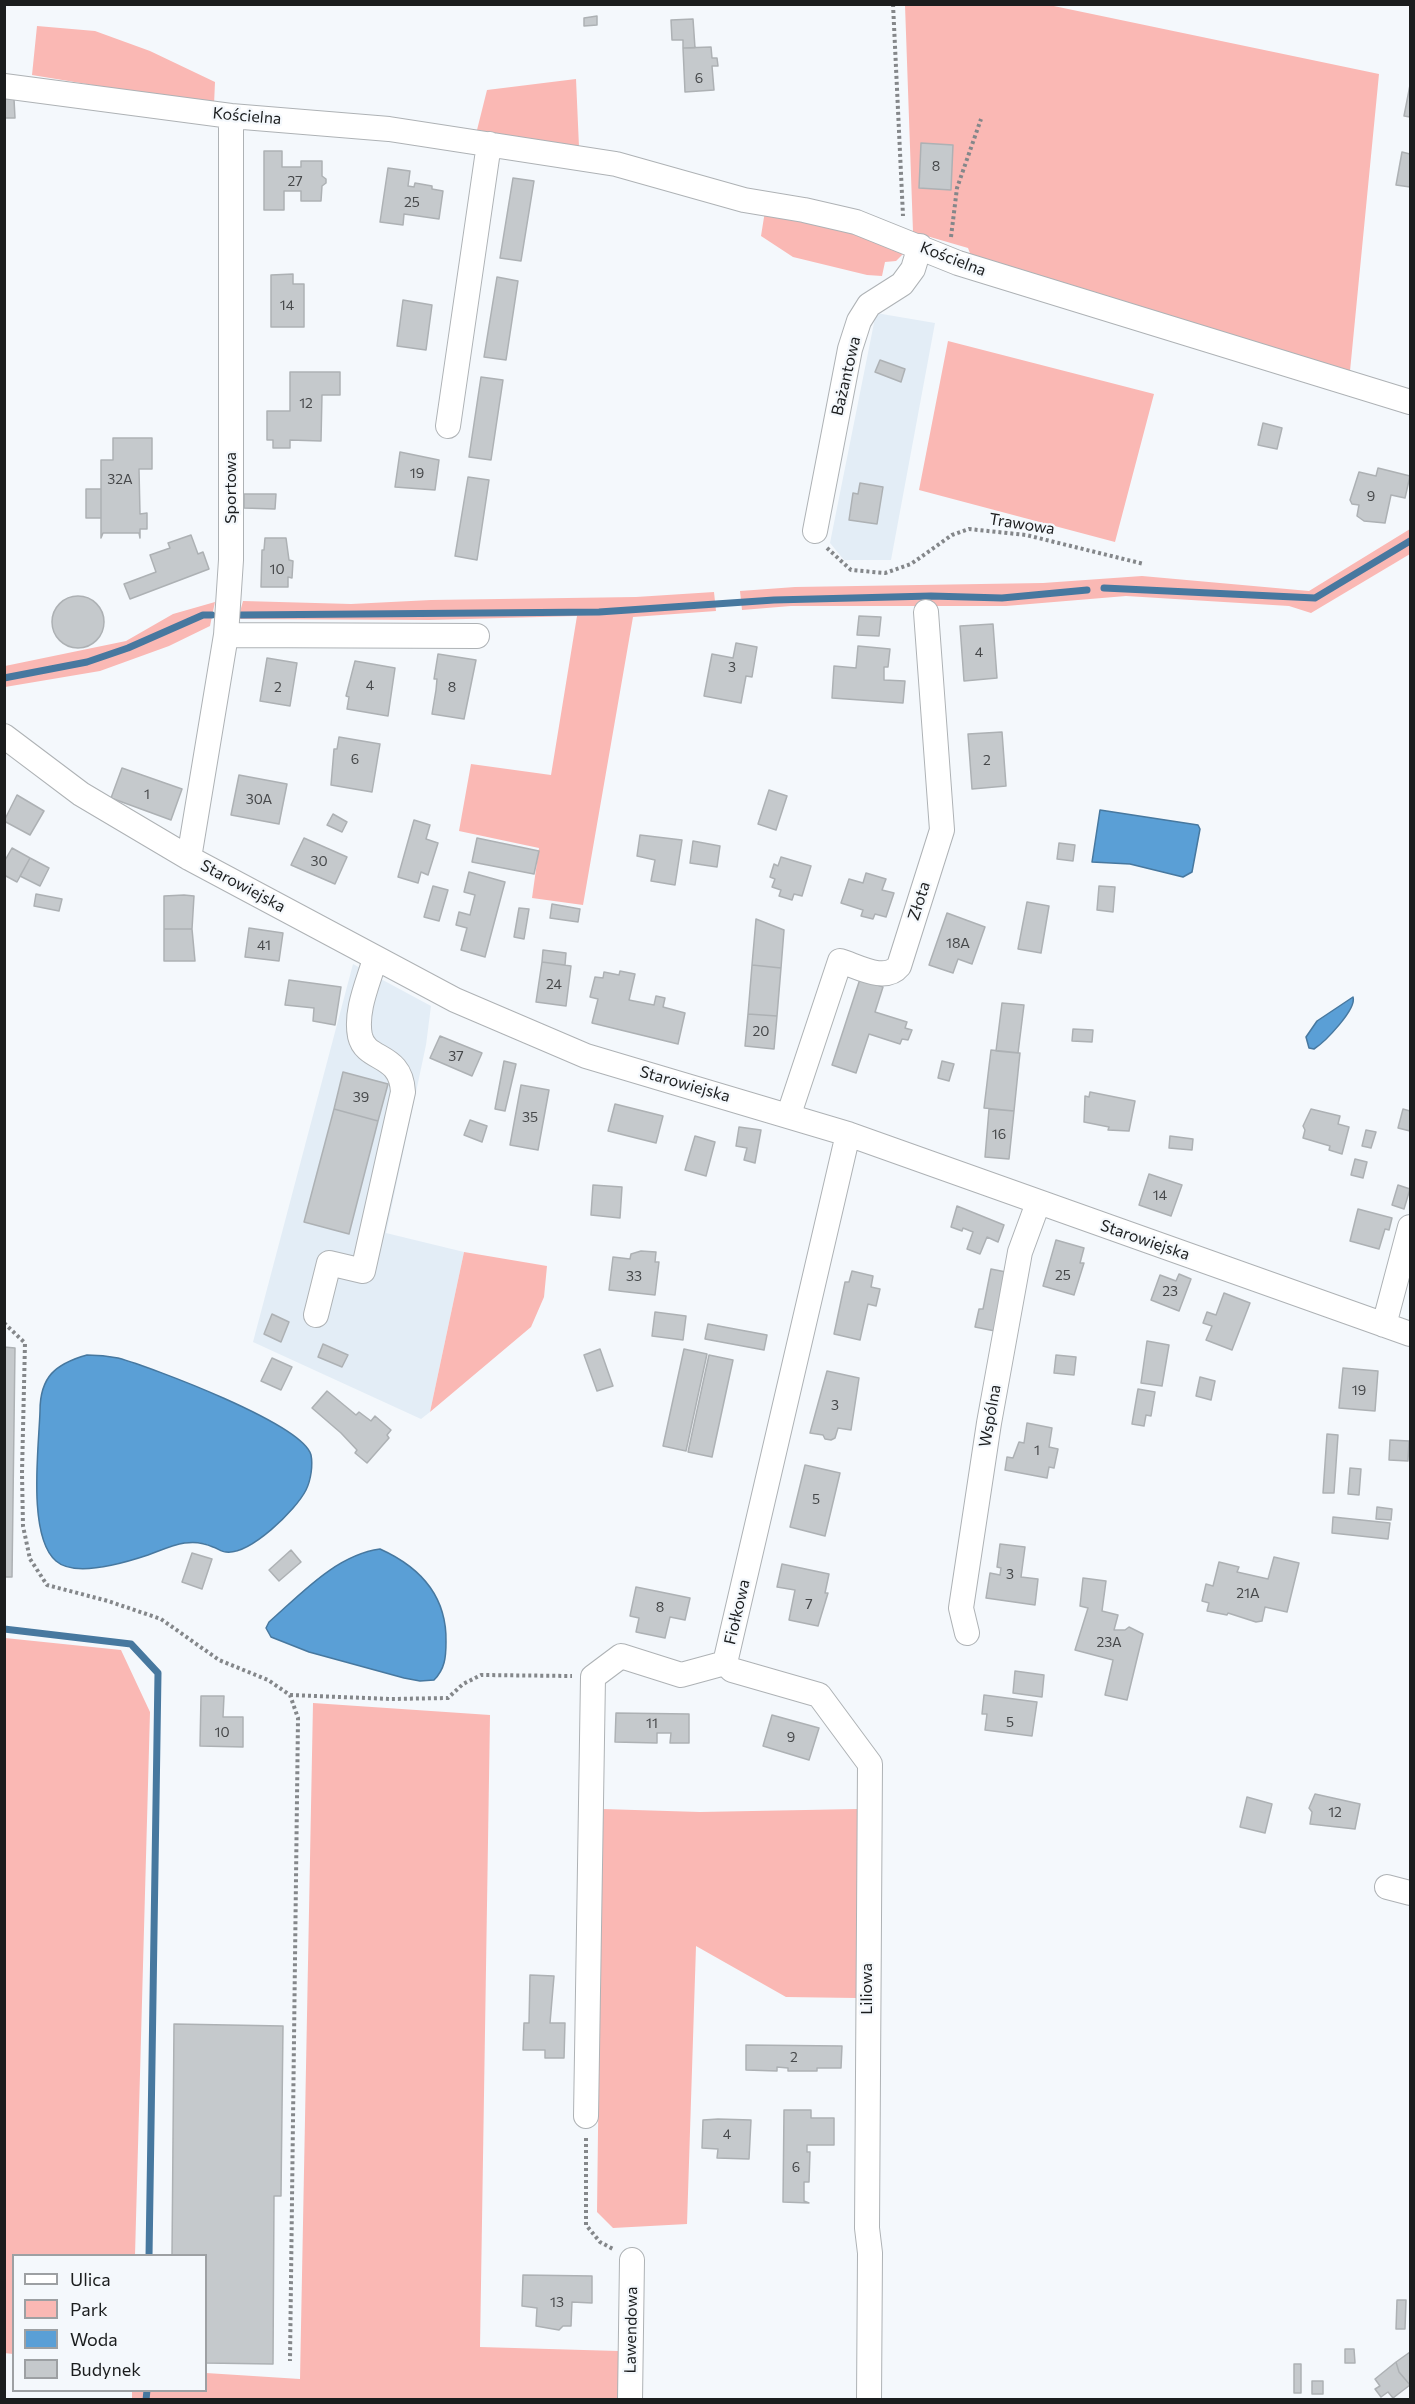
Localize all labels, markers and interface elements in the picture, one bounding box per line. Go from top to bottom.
house number: 6 [695,70,703,86]
street label: Kościelna [212,103,282,129]
house number: 8 [932,158,940,174]
house number: 27 [287,173,303,189]
house number: 25 [404,194,420,210]
street label: Kościelna [917,238,989,280]
house number: 14 [280,297,294,313]
street label: Bażantowa [828,334,864,418]
house number: 12 [299,395,313,411]
street label: Sportowa [221,452,241,524]
house number: 19 [410,465,424,481]
house number: 32A [107,471,133,487]
house number: 9 [1367,488,1375,504]
street label: Trawowa [988,509,1056,539]
house number: 10 [269,561,285,577]
house number: 4 [975,644,983,660]
house number: 3 [728,659,736,675]
house number: 4 [366,677,374,693]
house number: 2 [274,679,282,695]
house number: 8 [448,679,456,695]
house number: 6 [351,751,359,767]
house number: 2 [983,752,991,768]
house number: 1 [144,786,150,802]
house number: 30A [246,791,272,807]
house number: 30 [310,853,328,869]
street label: Starowiejska [197,856,289,916]
street label: Złota [904,879,934,923]
house number: 18A [946,935,970,951]
house number: 41 [257,937,271,953]
house number: 24 [546,976,562,992]
house number: 20 [753,1023,769,1039]
house number: 37 [448,1048,464,1064]
street label: Starowiejska [638,1062,732,1106]
house number: 39 [353,1089,369,1105]
house number: 35 [522,1109,538,1125]
house number: 16 [992,1126,1006,1142]
house number: 14 [1153,1187,1167,1203]
street label: Starowiejska [1098,1216,1192,1264]
house number: 25 [1055,1267,1071,1283]
house number: 33 [626,1268,642,1284]
house number: 23 [1162,1283,1178,1299]
house number: 19 [1352,1382,1366,1398]
street label: Wspólna [975,1383,1005,1449]
house number: 3 [831,1397,839,1413]
house number: 1 [1034,1442,1040,1458]
house number: 5 [812,1491,820,1507]
house number: 3 [1006,1566,1014,1582]
street label: Fiołkowa [720,1578,754,1646]
house number: 21A [1236,1585,1260,1601]
house number: 7 [805,1596,813,1612]
house number: 8 [656,1599,664,1615]
house number: 23A [1096,1634,1122,1650]
house number: 5 [1006,1714,1014,1730]
house number: 11 [646,1715,658,1731]
house number: 10 [214,1724,230,1740]
house number: 9 [787,1729,795,1745]
house number: 12 [1328,1804,1342,1820]
street label: Liliowa [857,1963,877,2015]
house number: 2 [790,2049,798,2065]
house number: 4 [723,2126,731,2142]
house number: 6 [792,2159,800,2175]
legend [12,2254,207,2392]
text: Ulica [70,2268,111,2290]
street label: Lawendowa [621,2286,641,2374]
house number: 13 [550,2294,564,2310]
text: Park [70,2298,108,2320]
text: Woda [70,2328,118,2350]
text: Budynek [70,2358,141,2380]

